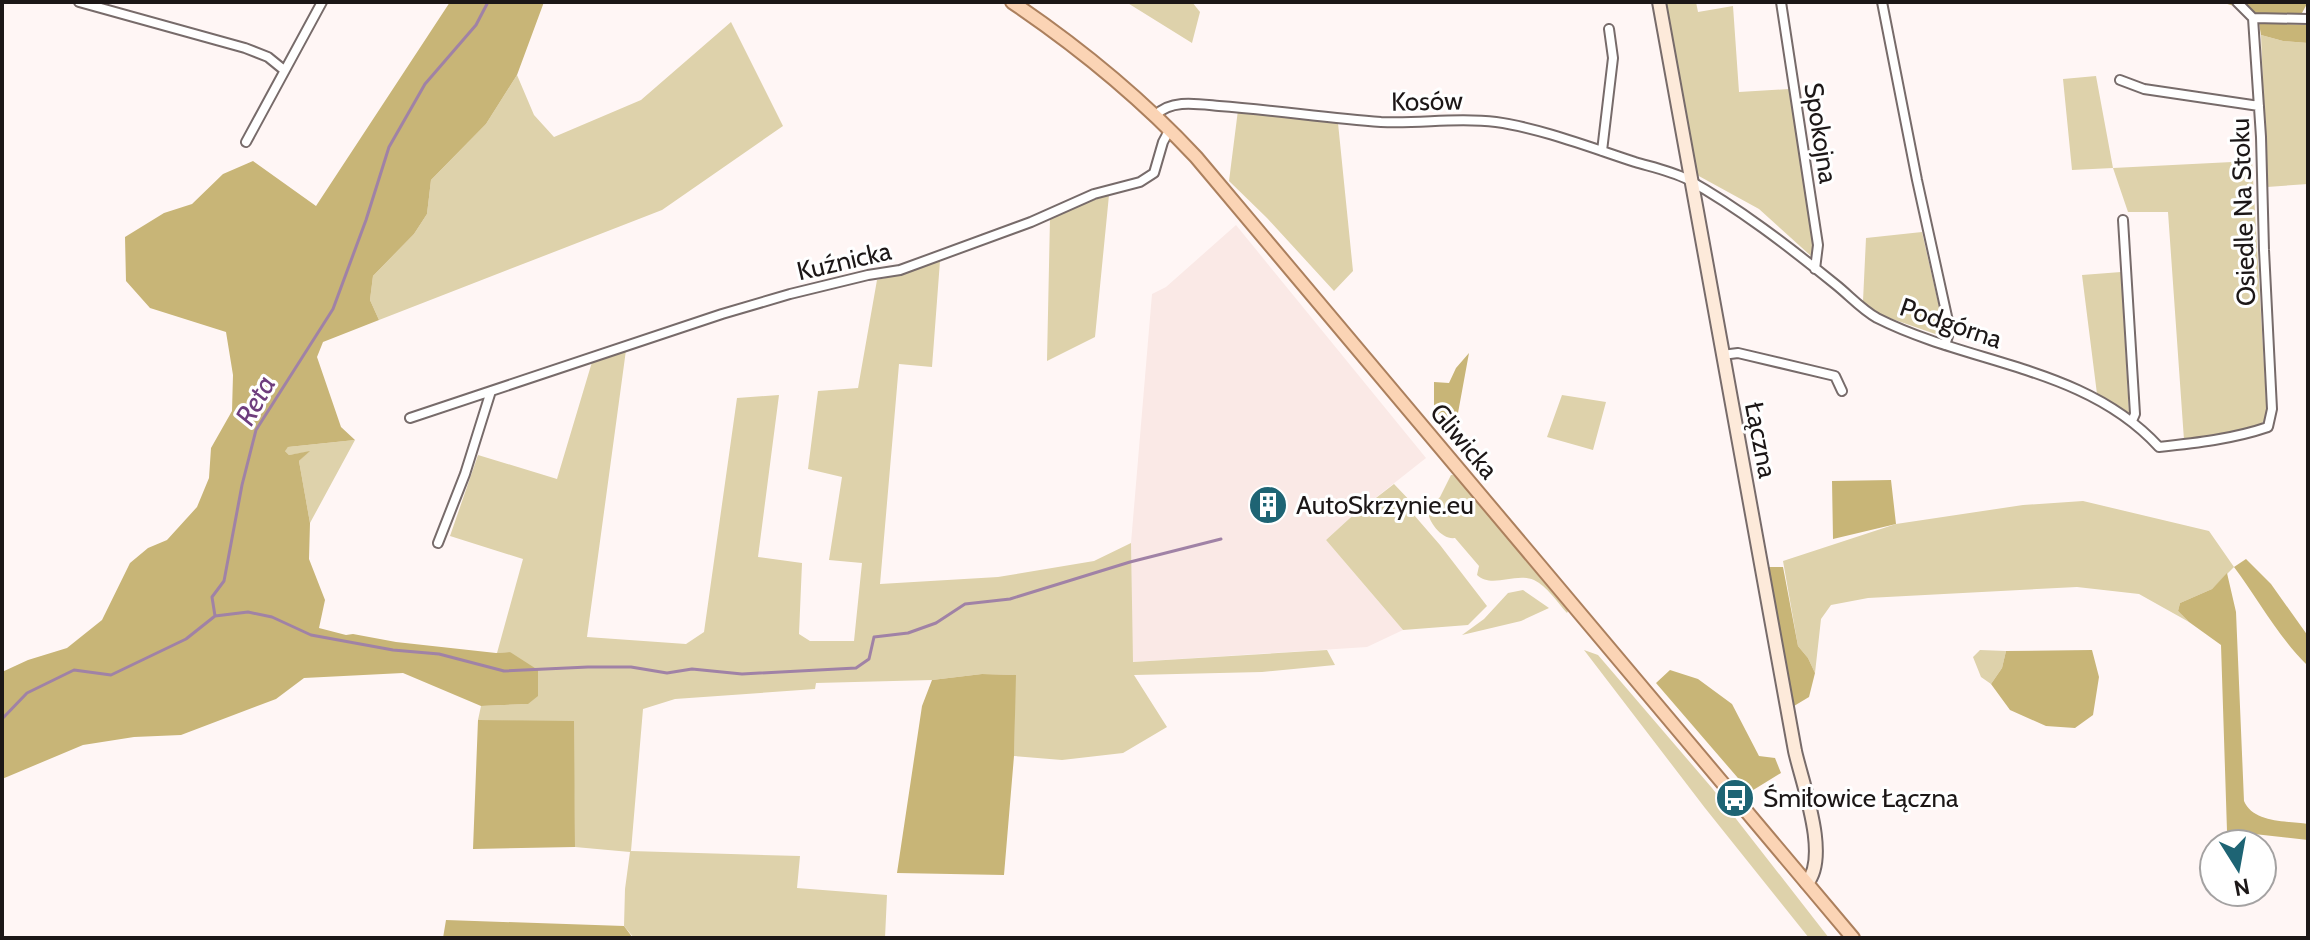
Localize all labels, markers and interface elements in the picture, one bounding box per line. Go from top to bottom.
street label: Spokojna [1797,80,1845,186]
street label: Kosów [1391,84,1463,118]
street label: Osiedle Na Stoku [2224,117,2262,307]
street label: Kuźnicka [794,235,895,287]
street label: Podgórna [1896,291,2007,356]
water label: Reta [228,369,282,431]
street label: Gliwicka [1423,397,1505,486]
street label: Łączna [1738,399,1784,481]
building icon: AutoSkrzynie.eu [1247,484,1289,526]
place label: AutoSkrzynie.eu [1296,489,1474,521]
bus stop icon: Śmiłowice Łączna [1714,777,1756,819]
place label: Śmiłowice Łączna [1763,782,1959,814]
north arrow [2198,828,2278,908]
text: N [2232,872,2252,902]

